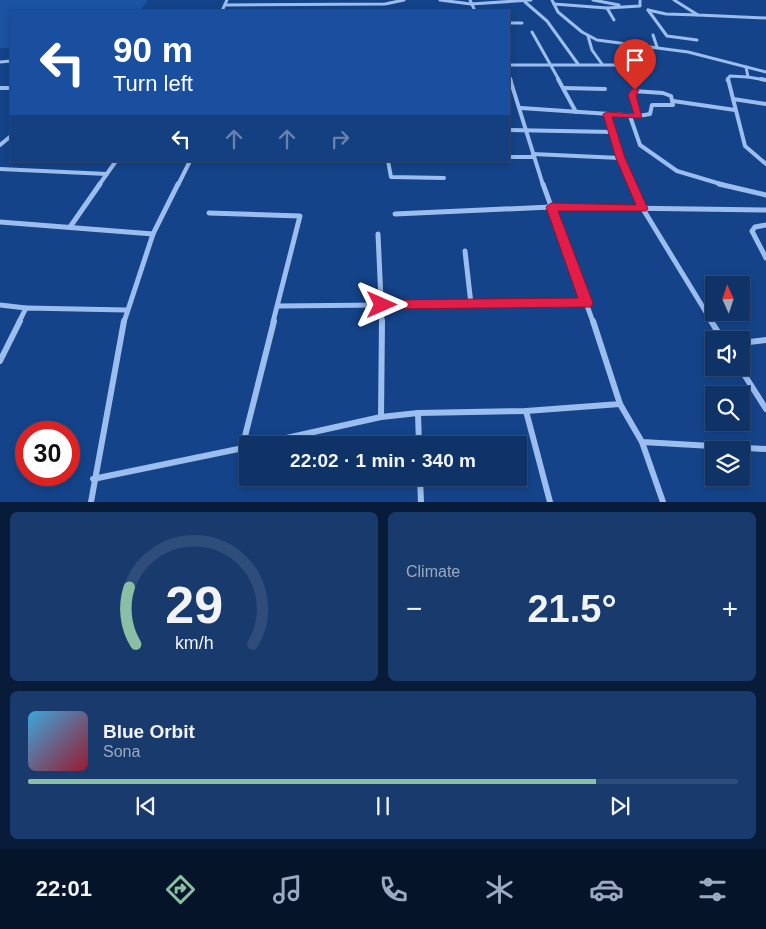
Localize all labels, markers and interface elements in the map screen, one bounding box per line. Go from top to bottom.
icon: left [30,30,95,95]
text: 90 m [113,30,193,69]
pin [614,39,656,90]
icon: arrive [621,46,649,74]
text: Turn left [113,71,193,96]
icon: left [167,125,195,153]
icon: ahead [220,125,248,153]
icon: ahead [273,125,301,153]
icon: right [326,125,354,153]
north arrow [705,276,750,321]
map controls [705,276,750,486]
position arrow [355,278,407,330]
button: sound [705,331,750,376]
button: search [705,386,750,431]
speed limit sign: 30 [15,421,80,486]
button: layers [705,441,750,486]
text: 22:02 · 1 min · 340 m [290,450,476,471]
text: Climate [406,563,460,580]
text: 29 [165,576,223,634]
text: 21.5° [527,588,617,630]
text: − [406,593,422,624]
text: + [722,593,738,624]
text: km/h [175,633,213,653]
text: Blue Orbit [103,721,195,742]
text: Sona [103,743,140,760]
icon: previous [132,792,160,820]
icon: pause [369,792,397,820]
icon: next [606,792,634,820]
icon: directions [163,872,198,907]
icon: music [270,872,305,907]
icon: phone [376,872,411,907]
icon: climate [482,872,517,907]
icon: car [589,872,624,907]
icon: filters [695,872,730,907]
text: 22:01 [36,876,92,901]

